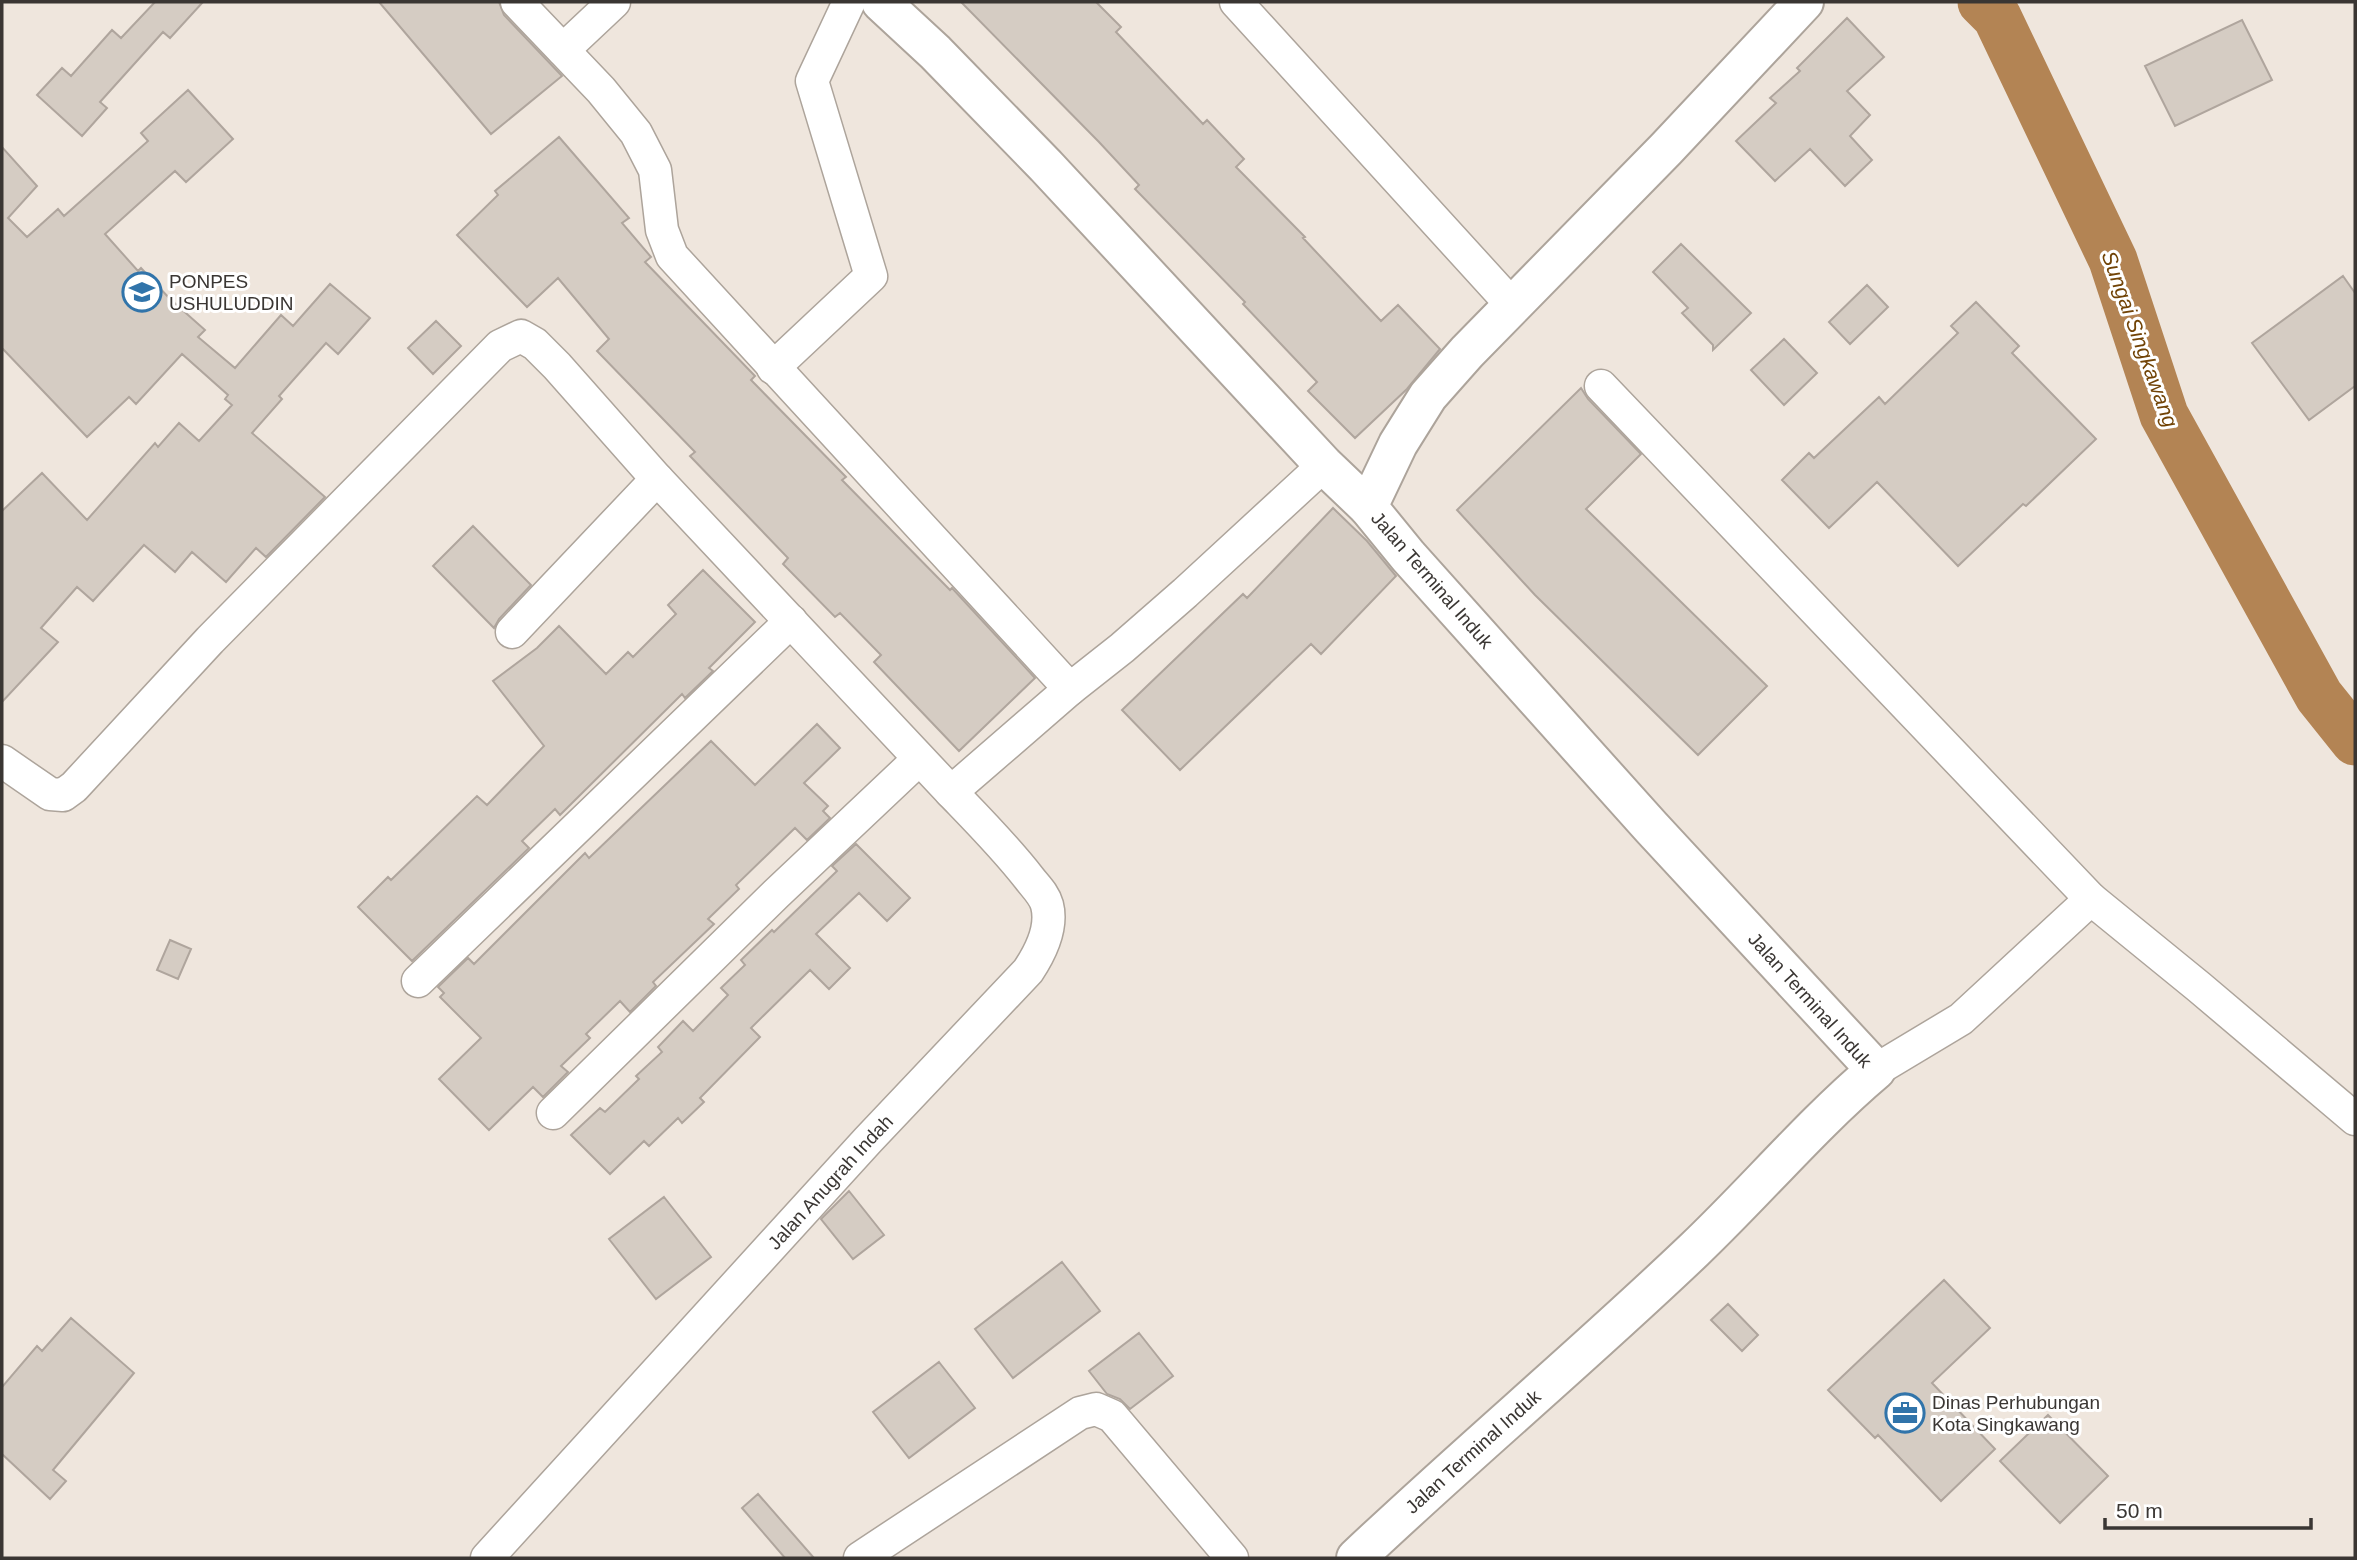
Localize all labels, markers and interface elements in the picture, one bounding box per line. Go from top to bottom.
water label: Sungai Singkawang [2097,248,2183,430]
school or university icon: PONPES USHULUDDIN [121,271,163,313]
place label: PONPES USHULUDDIN [169,271,294,314]
street label: Jalan Terminal Induk [1367,507,1497,653]
street label: Jalan Terminal Induk [1744,928,1876,1072]
street label: Jalan Anugrah Indah [763,1111,897,1253]
street label: Jalan Terminal Induk [1401,1385,1545,1517]
office icon: Dinas Perhubungan Kota Singkawang [1884,1392,1926,1434]
place label: Dinas Perhubungan Kota Singkawang [1932,1392,2100,1435]
scale bar [2105,1486,2312,1530]
text: 50 m [2116,1499,2163,1522]

